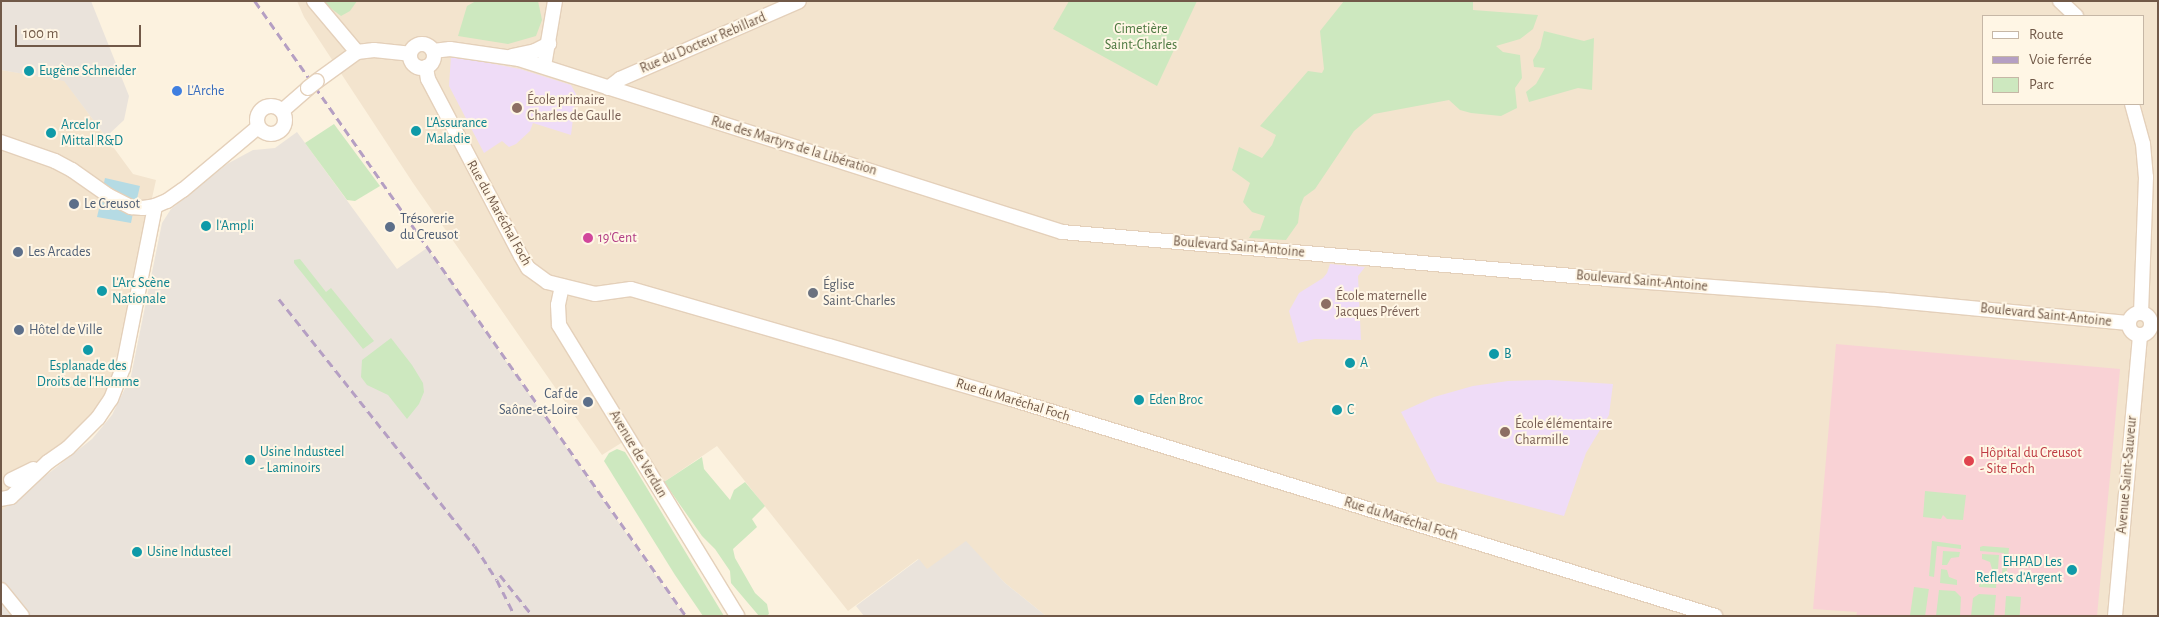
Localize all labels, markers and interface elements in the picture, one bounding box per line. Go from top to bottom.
street label: Rue du Docteur Rebillard [637,9,769,77]
scale bar [18,15,144,47]
legend [1982,15,2144,105]
park label: Cimetière Saint-Charles [1105,21,1177,54]
text: 100 m [23,26,58,41]
text: Route [2029,27,2063,42]
text: Voie ferrée [2029,52,2092,67]
place label: Eugène Schneider [39,63,136,79]
marker: Eugène Schneider [23,65,35,77]
text: Parc [2029,77,2054,92]
place label: L'Arche [187,83,225,99]
marker: L'Arche [171,85,183,97]
place label: École primaire Charles de Gaulle [527,92,621,124]
marker: École primaire Charles de Gaulle [511,102,523,114]
street label: Rue des Martyrs de la Libération [709,113,879,179]
place label: L'Assurance Maladie [426,115,487,148]
place label: Arcelor Mittal R&D [61,117,123,150]
marker: L'Assurance Maladie [410,125,422,137]
marker: Arcelor Mittal R&D [45,127,57,139]
street label: Rue du Maréchal Foch [463,157,535,269]
place label: Le Creusot [84,196,140,212]
marker: Le Creusot [68,198,80,210]
place label: Trésorerie du Creusot [400,211,458,243]
place label: l'Ampli [216,218,254,234]
marker: l'Ampli [200,220,212,232]
marker: Trésorerie du Creusot [384,221,396,233]
place label: 19'Cent [598,230,637,246]
marker: 19'Cent [582,232,594,244]
street label: Boulevard Saint-Antoine [1172,233,1306,261]
place label: Les Arcades [28,244,91,260]
marker: Les Arcades [12,246,24,258]
street label: Boulevard Saint-Antoine [1575,267,1709,295]
place label: L'Arc Scène Nationale [112,275,170,308]
place label: Église Saint-Charles [823,277,895,310]
marker: L'Arc Scène Nationale [96,285,108,297]
marker: Église Saint-Charles [807,287,819,299]
place label: École maternelle Jacques Prévert [1336,288,1427,321]
marker: École maternelle Jacques Prévert [1320,298,1332,310]
street label: Boulevard Saint-Antoine [1979,300,2113,330]
place label: Hôtel de Ville [29,322,102,338]
marker: Hôtel de Ville [13,324,25,336]
marker: Esplanade des Droits de l'Homme [82,344,94,356]
place label: B [1504,346,1512,362]
marker: B [1488,348,1500,360]
place label: A [1360,355,1368,371]
marker: A [1344,357,1356,369]
place label: Esplanade des Droits de l'Homme [37,358,139,391]
street label: Rue du Maréchal Foch [954,375,1072,425]
place label: Caf de Saône-et-Loire [499,386,578,418]
place label: Eden Broc [1149,392,1203,408]
marker: Eden Broc [1133,394,1145,406]
marker: Caf de Saône-et-Loire [582,396,594,408]
place label: C [1347,402,1354,418]
marker: C [1331,404,1343,416]
street label: Avenue de Verdun [605,407,671,501]
street label: Avenue Saint-Sauveur [2113,415,2141,535]
place label: École élémentaire Charmille [1515,416,1612,448]
marker: École élémentaire Charmille [1499,426,1511,438]
place label: Usine Industeel - Laminoirs [260,444,344,477]
place label: Hôpital du Creusot - Site Foch [1980,445,2082,478]
marker: Usine Industeel - Laminoirs [244,454,256,466]
marker: Hôpital du Creusot - Site Foch [1962,454,1976,468]
street label: Rue du Maréchal Foch [1342,494,1460,544]
place label: Usine Industeel [147,544,231,560]
marker: Usine Industeel [131,546,143,558]
place label: EHPAD Les Reflets d'Argent [1976,554,2062,586]
marker: EHPAD Les Reflets d'Argent [2066,564,2078,576]

